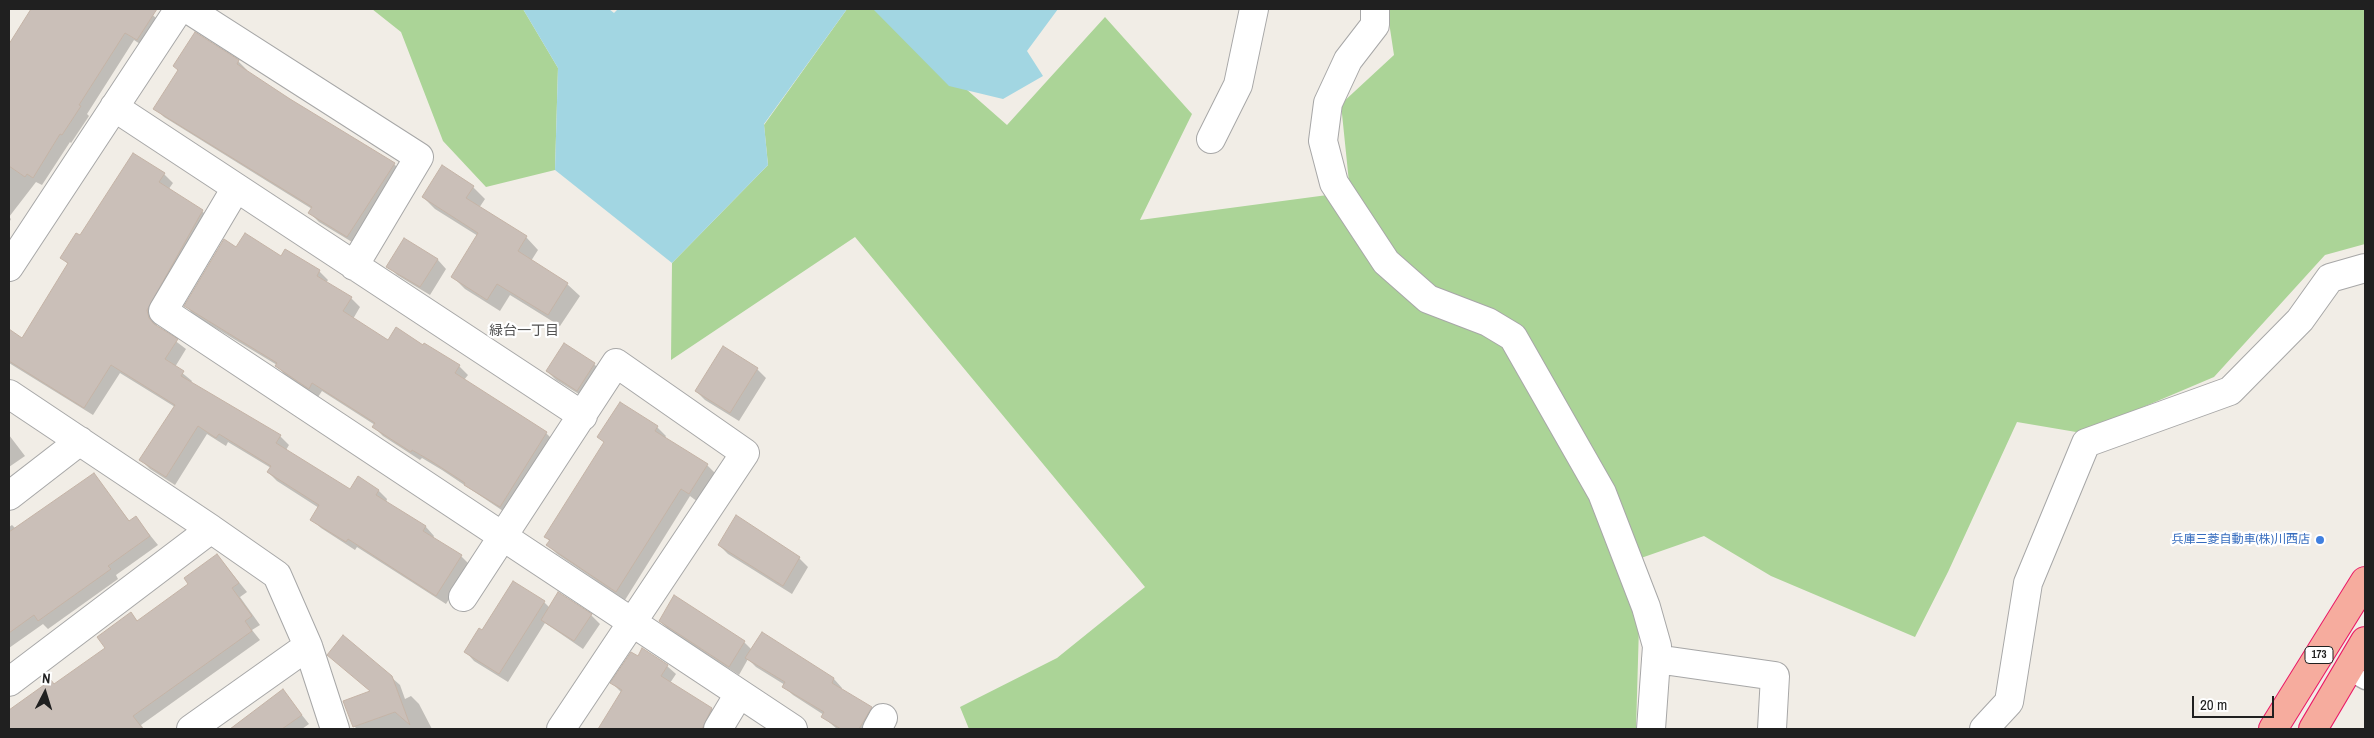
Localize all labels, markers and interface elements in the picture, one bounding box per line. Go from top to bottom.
district label: 緑台一丁目 [489,323,559,339]
place label: 兵庫三菱自動車(株)川西店 [2171,533,2310,547]
marker: 兵庫三菱自動車(株)川西店 [2314,534,2326,546]
road number: 173 [2305,646,2333,664]
north arrow [20,668,70,718]
text: N [41,669,51,687]
scale bar [2194,686,2276,718]
text: 20 m [2200,694,2227,715]

